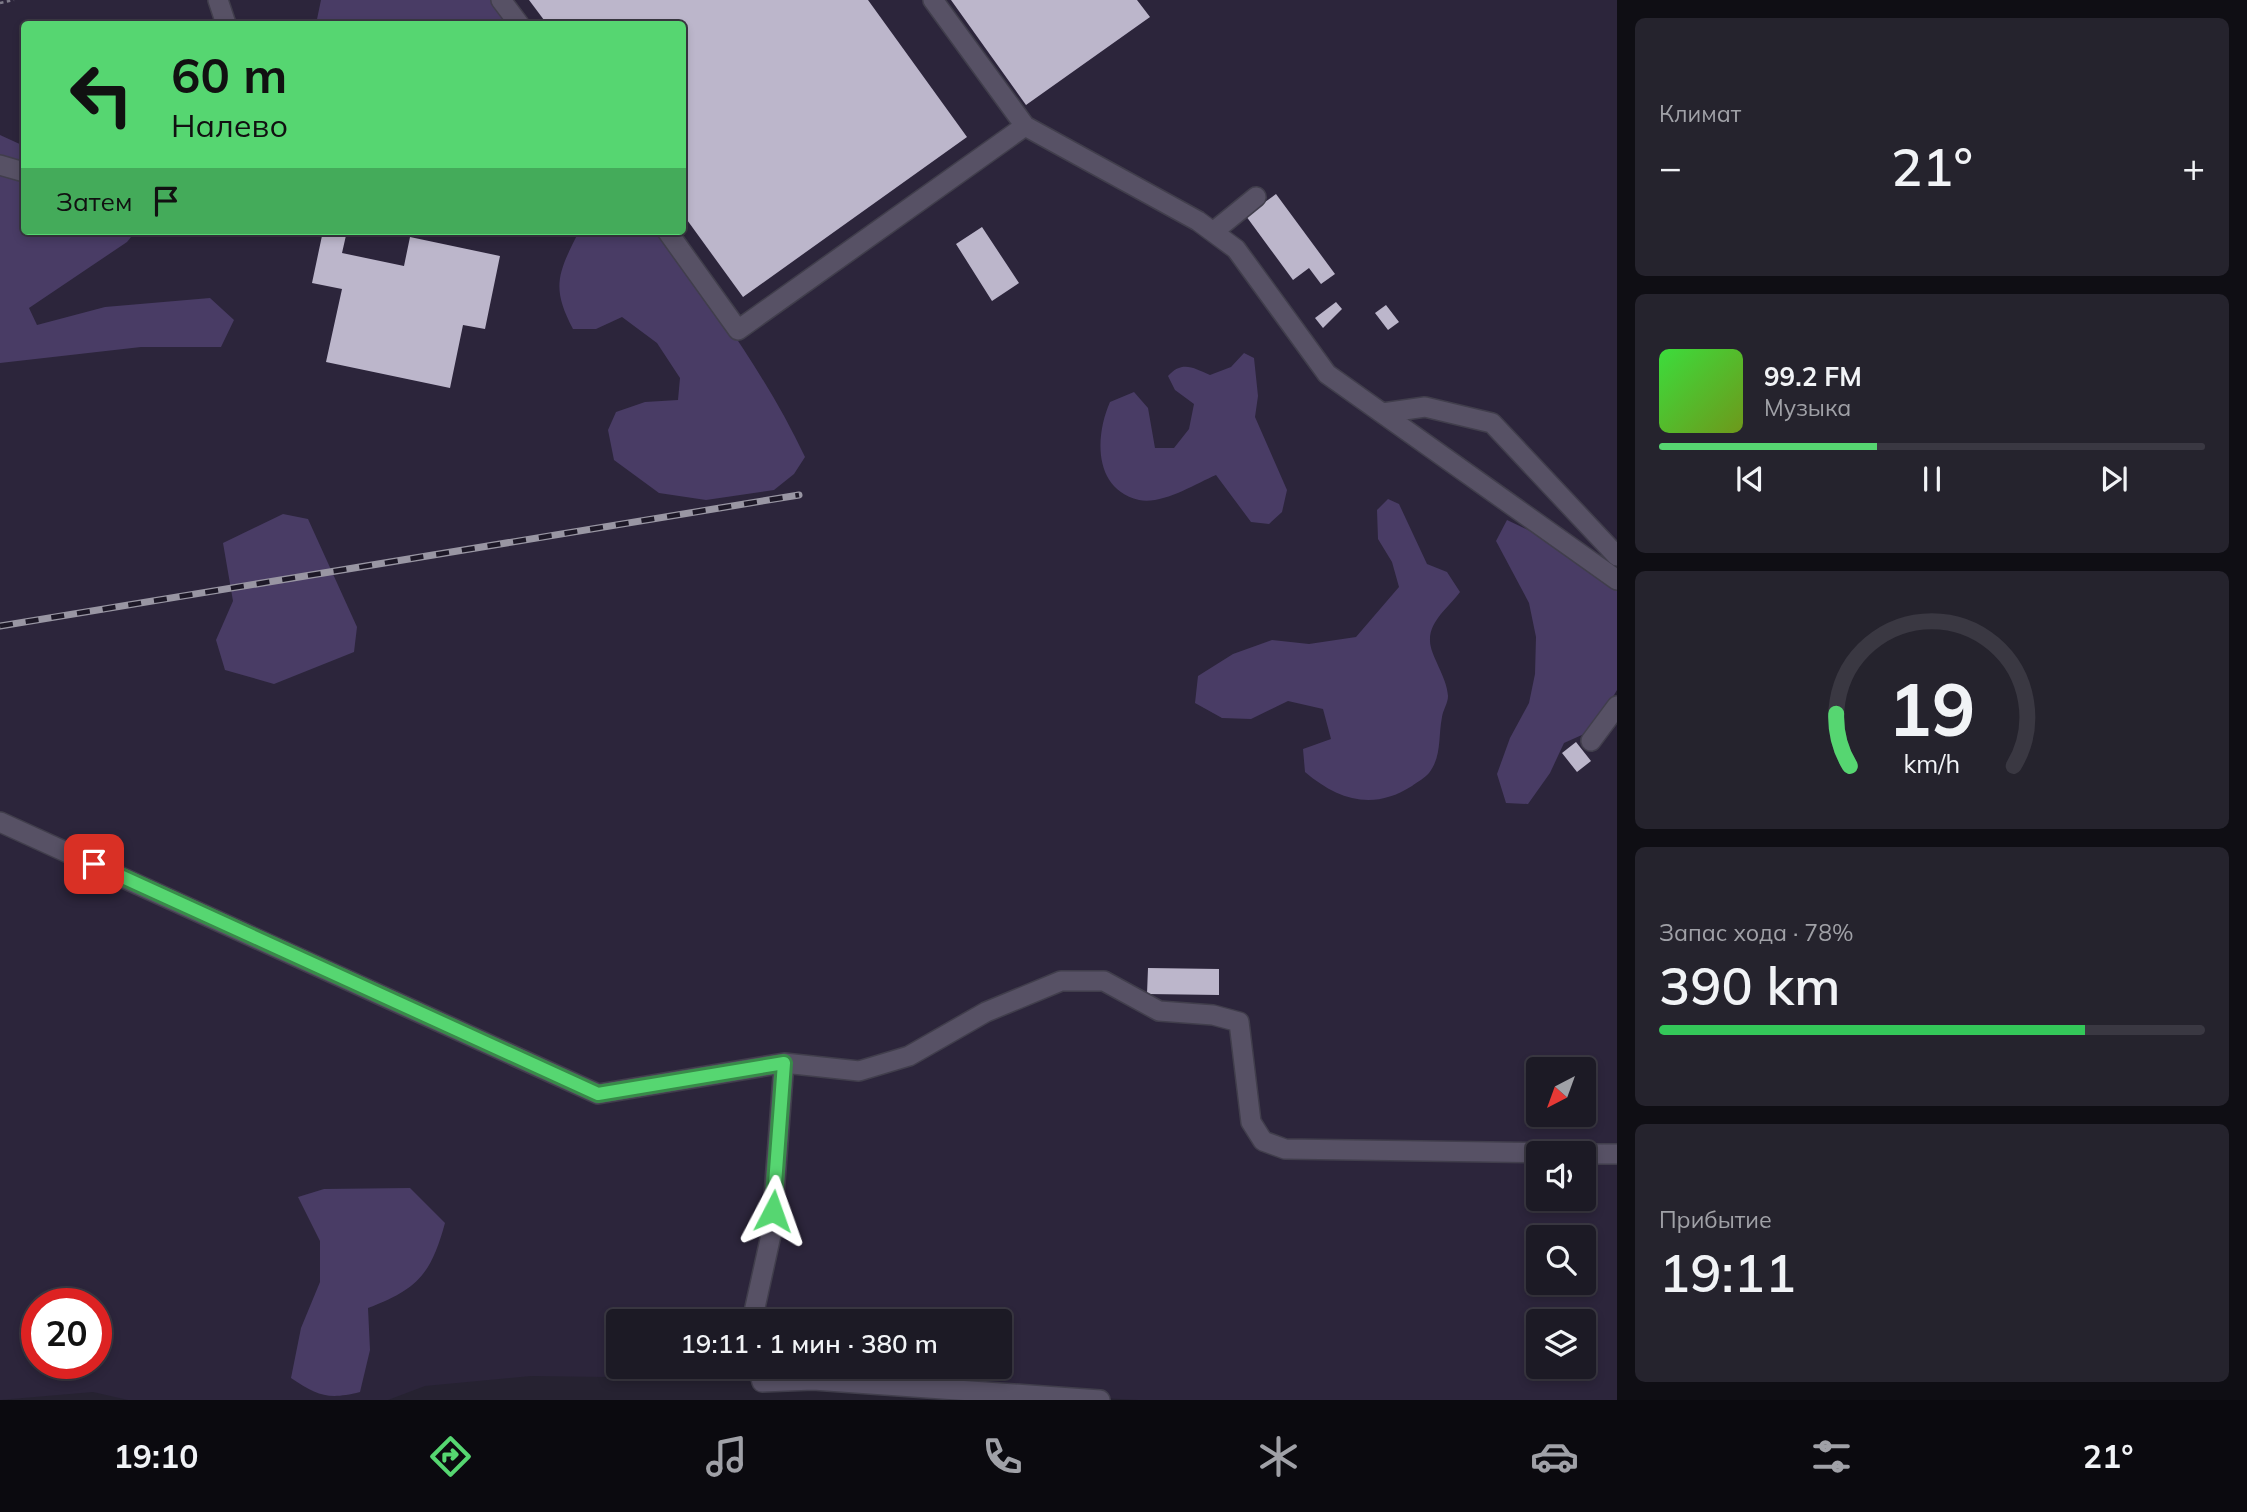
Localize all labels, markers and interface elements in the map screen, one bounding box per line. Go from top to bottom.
text: 60 m [171,44,287,105]
icon: left [56,49,147,140]
text: Климат [1659,99,1741,128]
text: Налево [171,105,288,145]
text: 21° [1891,134,1973,199]
text: − [1659,143,1682,191]
text: + [2182,143,2205,191]
icon: arrive [147,182,185,220]
text: Затем [56,185,133,218]
text: 99.2 FM [1764,360,1862,393]
text: Музыка [1764,393,1851,422]
icon: previous [1731,460,1769,498]
icon: pause [1913,460,1951,498]
icon: next [2095,460,2133,498]
text: 19 [1888,663,1976,754]
text: km/h [1904,748,1960,779]
pin [64,834,124,894]
icon: arrive [75,845,113,883]
text: Запас хода · 78% [1659,918,1854,947]
text: 390 km [1659,953,1840,1018]
north arrow [1526,1057,1596,1127]
map controls [1526,1057,1596,1379]
button: sound [1526,1141,1596,1211]
position arrow [736,1174,810,1248]
text: Прибытие [1659,1205,1772,1234]
button: search [1526,1225,1596,1295]
text: 19:11 [1659,1240,1796,1305]
speed limit sign: 20 [21,1288,112,1379]
button: layers [1526,1309,1596,1379]
text: 19:11 · 1 мин · 380 m [680,1327,938,1360]
icon: directions [426,1432,475,1481]
icon: music [702,1432,751,1481]
icon: phone [978,1432,1027,1481]
icon: climate [1254,1432,1303,1481]
icon: car [1530,1432,1579,1481]
icon: filters [1807,1432,1856,1481]
text: 19:10 [114,1436,198,1476]
text: 21° [2083,1436,2133,1476]

